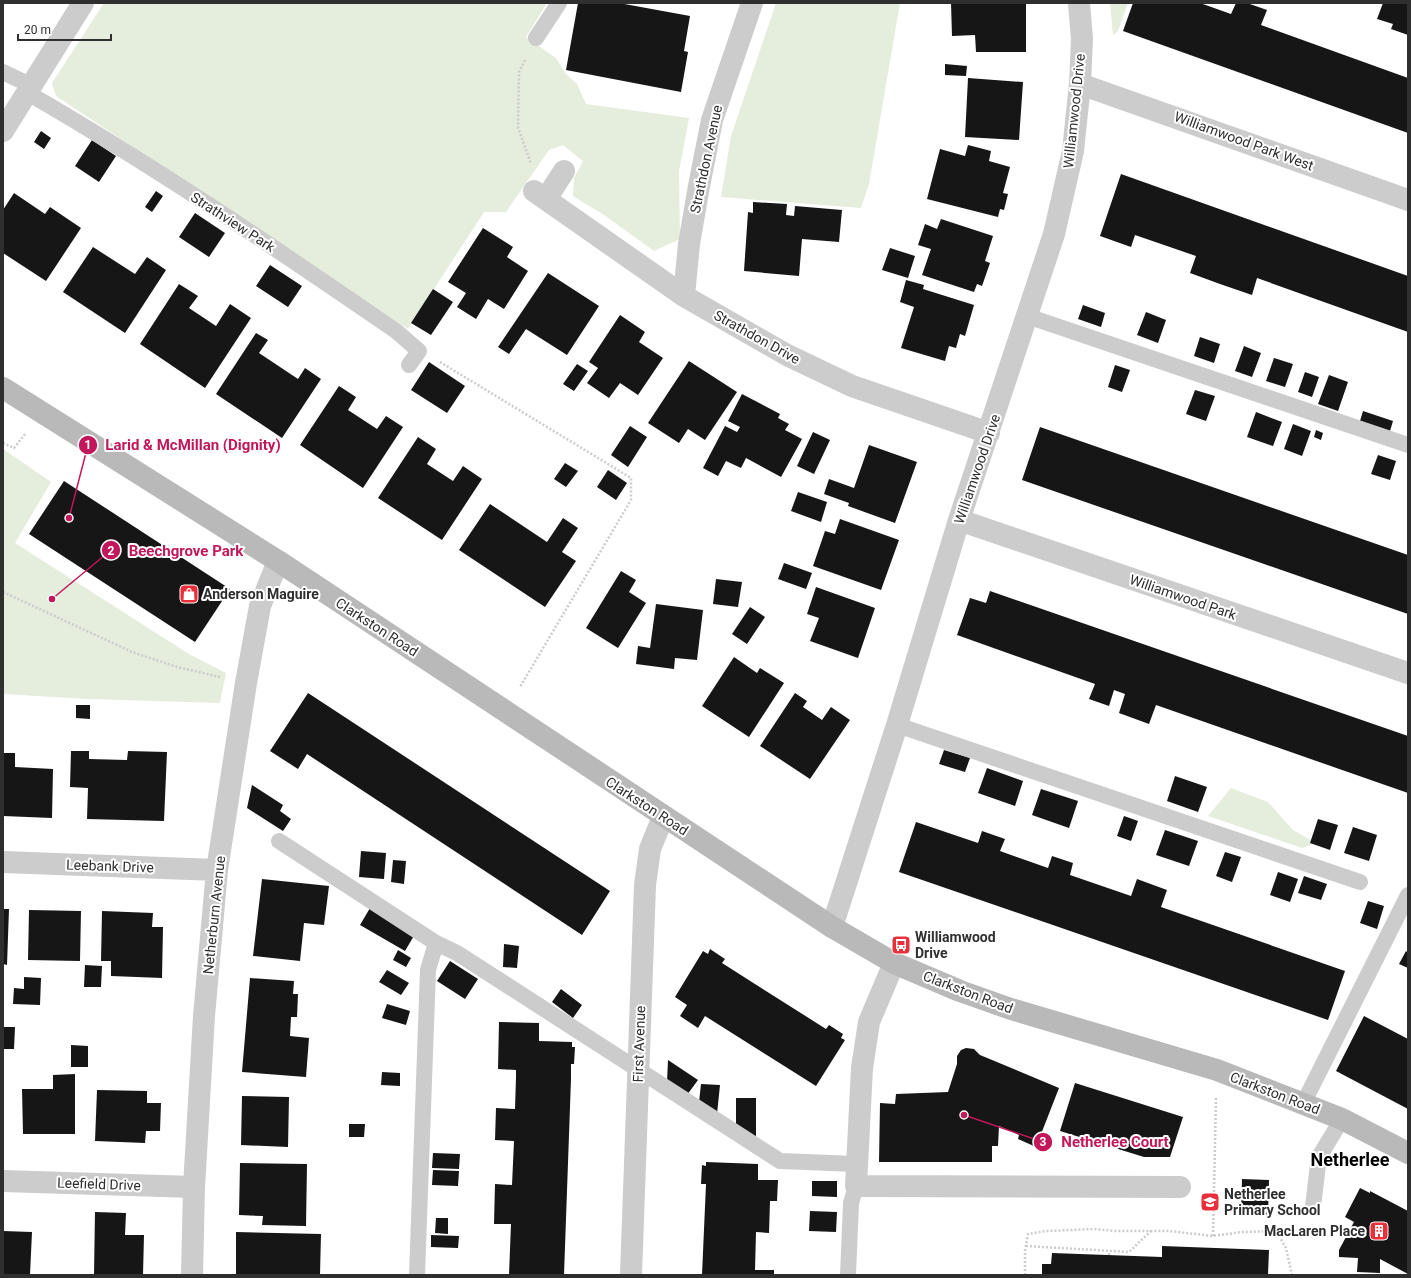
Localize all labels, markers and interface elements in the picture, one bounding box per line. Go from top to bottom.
scale bar [18,16,111,42]
text: 20 m [24,23,51,37]
street label: Williamwood Drive [1060,53,1088,169]
street label: Strathdon Avenue [687,103,725,215]
street label: Williamwood Park West [1172,108,1316,174]
street label: Strathview Park [188,189,279,256]
street label: Strathdon Drive [711,307,803,367]
street label: Williamwood Drive [951,412,1003,526]
callout: Larid & McMillan (Dignity) [78,431,289,458]
text: Larid & McMillan (Dignity) [105,436,281,454]
text: 1 [85,438,91,452]
callout: Beechgrove Park [101,537,252,564]
text: Beechgrove Park [129,542,244,560]
text: 2 [108,544,115,558]
street label: Williamwood Park [1127,571,1239,623]
shop icon: Anderson Maguire [178,583,200,605]
place label: Anderson Maguire [203,586,319,602]
street label: Clarkston Road [333,594,421,660]
street label: Clarkston Road [603,773,691,839]
street label: Netherburn Avenue [200,855,228,975]
street label: Leebank Drive [66,856,154,876]
place label: Williamwood Drive [915,929,996,961]
bus stop icon: Williamwood Drive [890,934,912,956]
street label: Clarkston Road [921,968,1015,1016]
street label: First Avenue [630,1005,648,1083]
street label: Clarkston Road [1228,1069,1322,1117]
callout: Netherlee Court [1033,1129,1177,1156]
text: Netherlee Court [1061,1133,1169,1151]
text: 3 [1040,1135,1047,1149]
district label: Netherlee [1310,1149,1390,1170]
street label: Leefield Drive [57,1175,141,1193]
place label: Netherlee Primary School [1224,1186,1321,1218]
school or university icon: Netherlee Primary School [1199,1191,1221,1213]
building icon: MacLaren Place [1368,1220,1390,1242]
place label: MacLaren Place [1264,1223,1365,1239]

